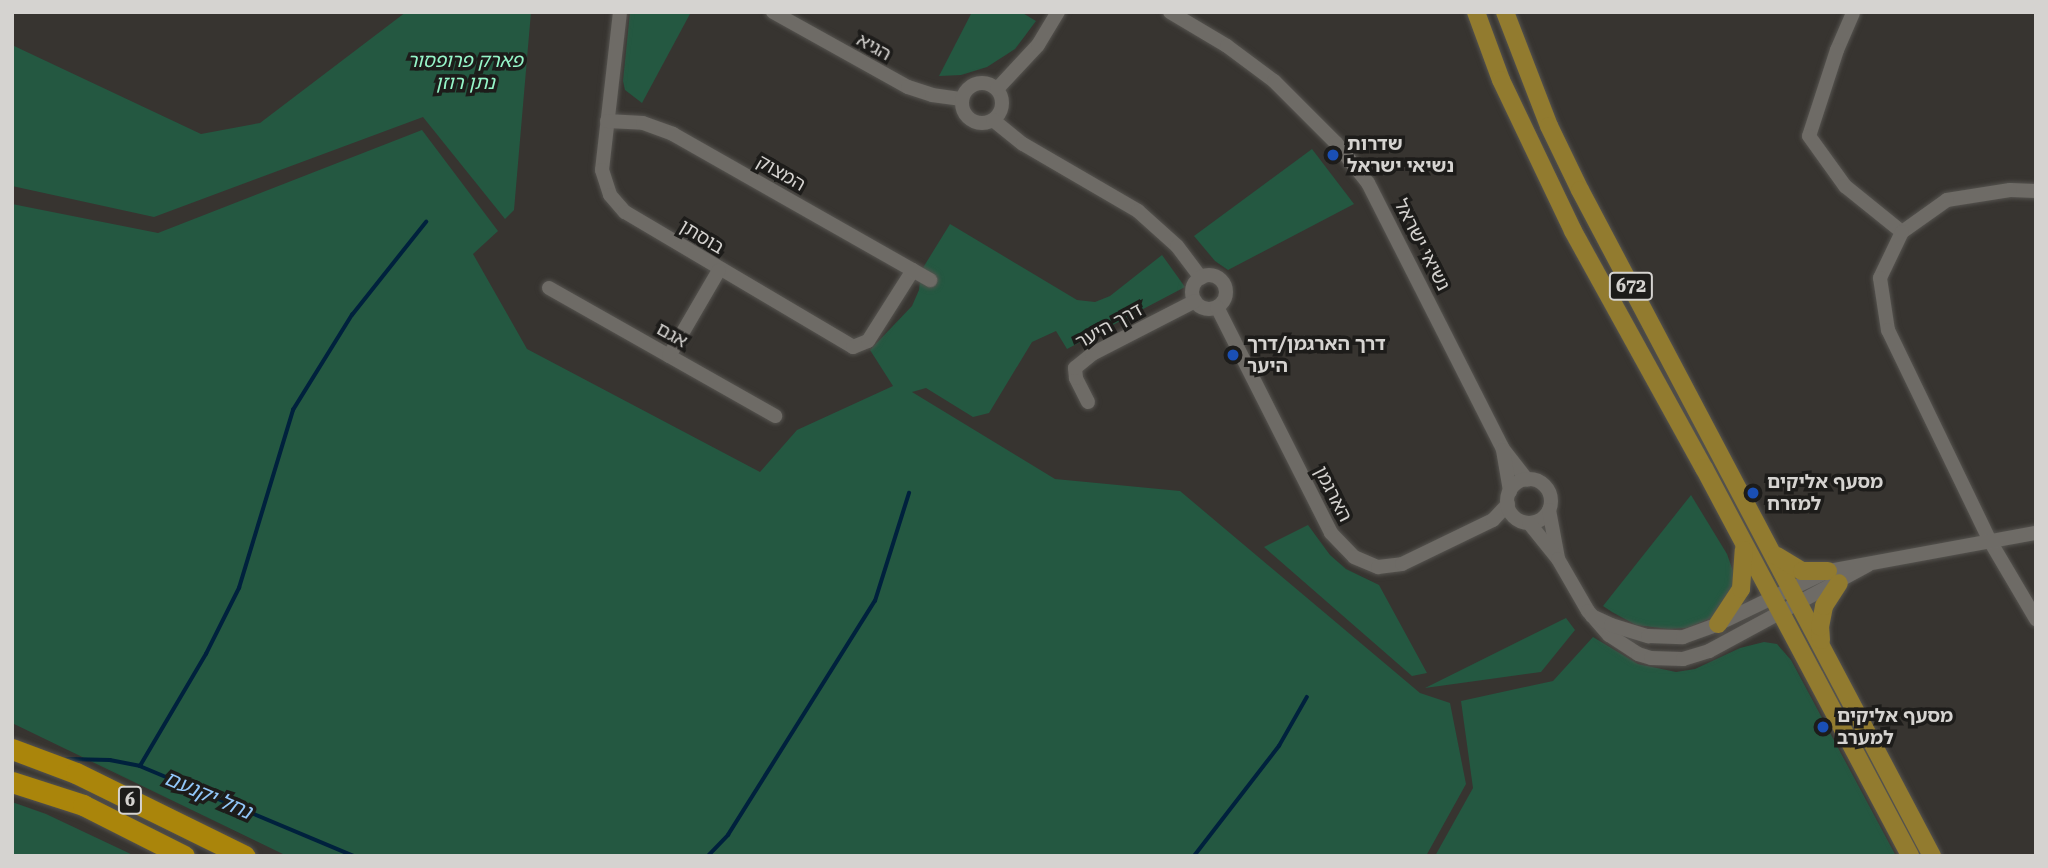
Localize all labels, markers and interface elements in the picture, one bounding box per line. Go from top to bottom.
street label: הגיא [853,28,895,66]
park label: פארק פרופסור נתן רוזן [407,50,523,94]
place label: שדרות נשיאי ישראל [1347,133,1454,177]
marker: שדרות נשיאי ישראל [1325,147,1341,163]
street label: המצוק [753,150,809,196]
street label: נשיאי ישראל [1389,195,1455,295]
street label: בוסתן [676,215,728,259]
road number: 672 [1608,272,1654,300]
street label: דרך היער [1071,298,1147,354]
street label: אגם [652,317,692,353]
place label: דרך הארגמן/דרך היער [1247,333,1386,377]
marker: דרך הארגמן/דרך היער [1225,347,1241,363]
street label: הארגמן [1309,462,1357,526]
place label: מסעף אליקים למזרח [1767,471,1883,515]
marker: מסעף אליקים למזרח [1745,485,1761,501]
place label: מסעף אליקים למערב [1837,705,1953,749]
marker: מסעף אליקים למערב [1815,719,1831,735]
water label: נחל יקנעם [161,765,255,825]
road number: 6 [118,786,142,814]

